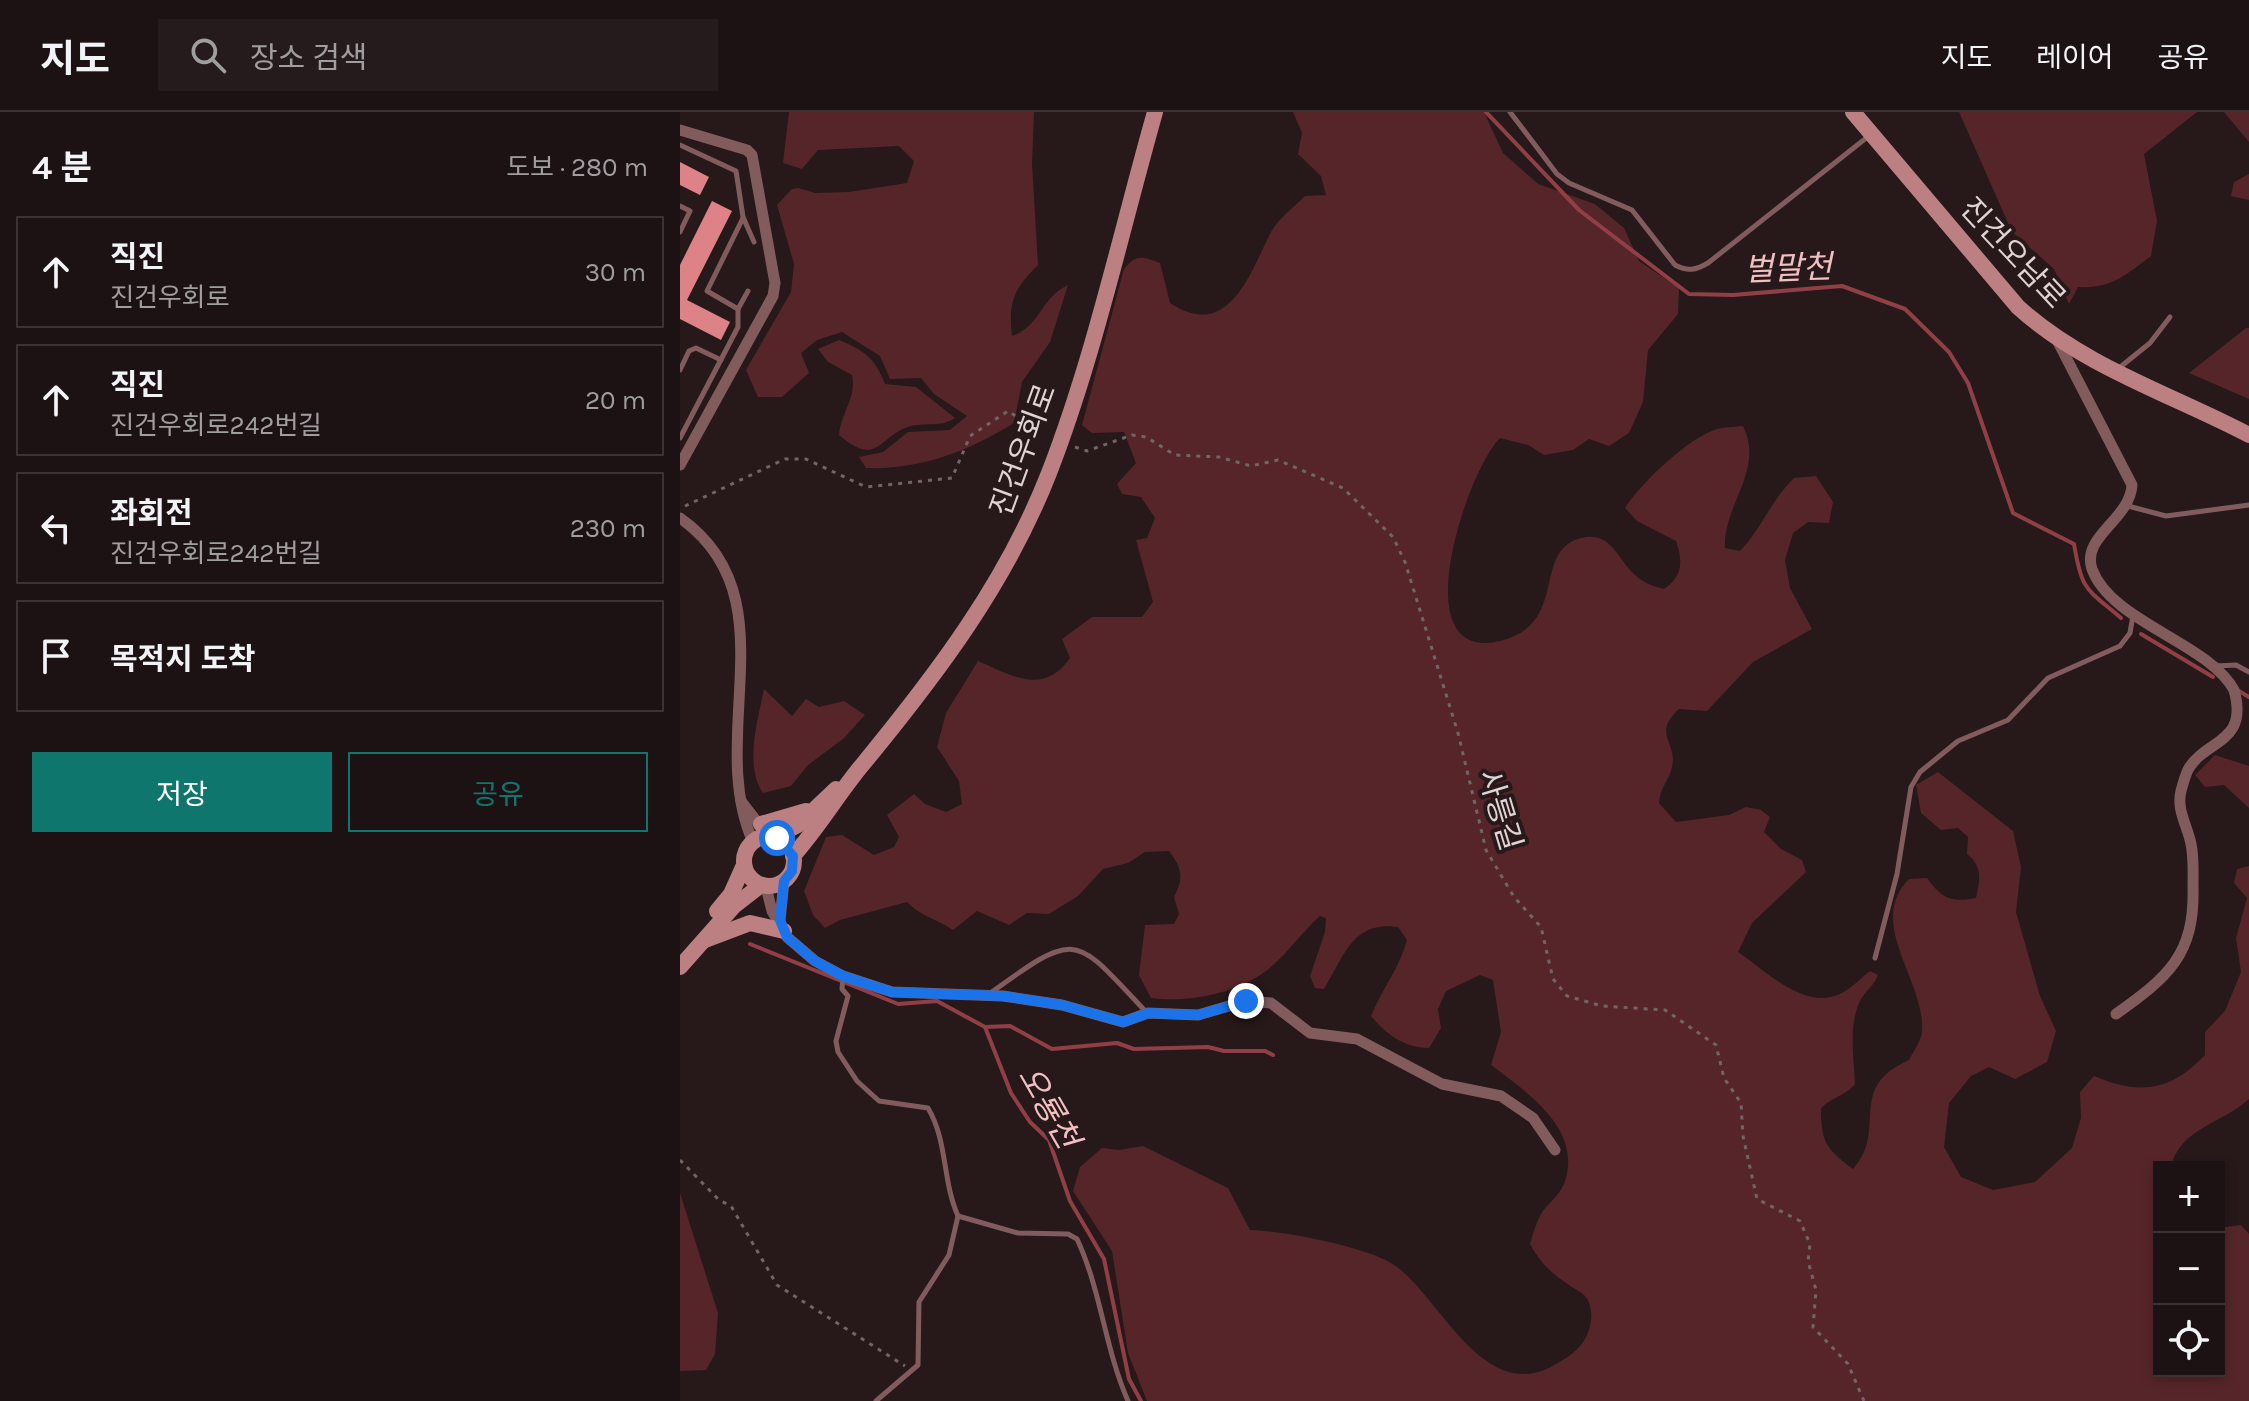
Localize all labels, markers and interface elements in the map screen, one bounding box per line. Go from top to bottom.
search box [158,19,718,91]
icon: search [186,33,230,77]
text: 지도 [40,37,110,82]
text: 장소 검색 [250,40,367,76]
text: 지도 [1941,41,1992,74]
text: 레이어 [2036,41,2113,74]
text: 공유 [2157,41,2209,74]
text: 4 분 [32,148,92,188]
text: 도보 · 280 m [506,152,648,183]
street label: 진건오남로 [1953,190,2073,316]
text: 직진 [110,239,165,275]
water label: 벌말천 [1743,248,1836,289]
icon: ahead [34,250,78,294]
text: 30 m [585,257,646,288]
text: 진건우회로 [110,282,230,313]
text: 직진 [110,367,165,403]
icon: ahead [34,378,78,422]
street label: 진건우회로 [982,379,1064,521]
text: 20 m [585,385,646,416]
text: 진건우회로242번길 [110,410,322,441]
text: 좌회전 [110,495,193,531]
icon: left [34,506,78,550]
text: 230 m [570,513,646,544]
text: 진건우회로242번길 [110,538,322,569]
icon: arrive [34,634,78,678]
text: 목적지 도착 [110,641,256,677]
button: 저장 [32,752,332,832]
button: 공유 [348,752,648,832]
street label: 사릉길 [1471,765,1529,855]
route start [759,820,795,856]
route end [1228,983,1264,1019]
water label: 오룡천 [1010,1060,1088,1158]
map controls [2153,1161,2225,1377]
button: + [2153,1161,2225,1233]
button: − [2153,1233,2225,1305]
button: locate [2153,1305,2225,1377]

